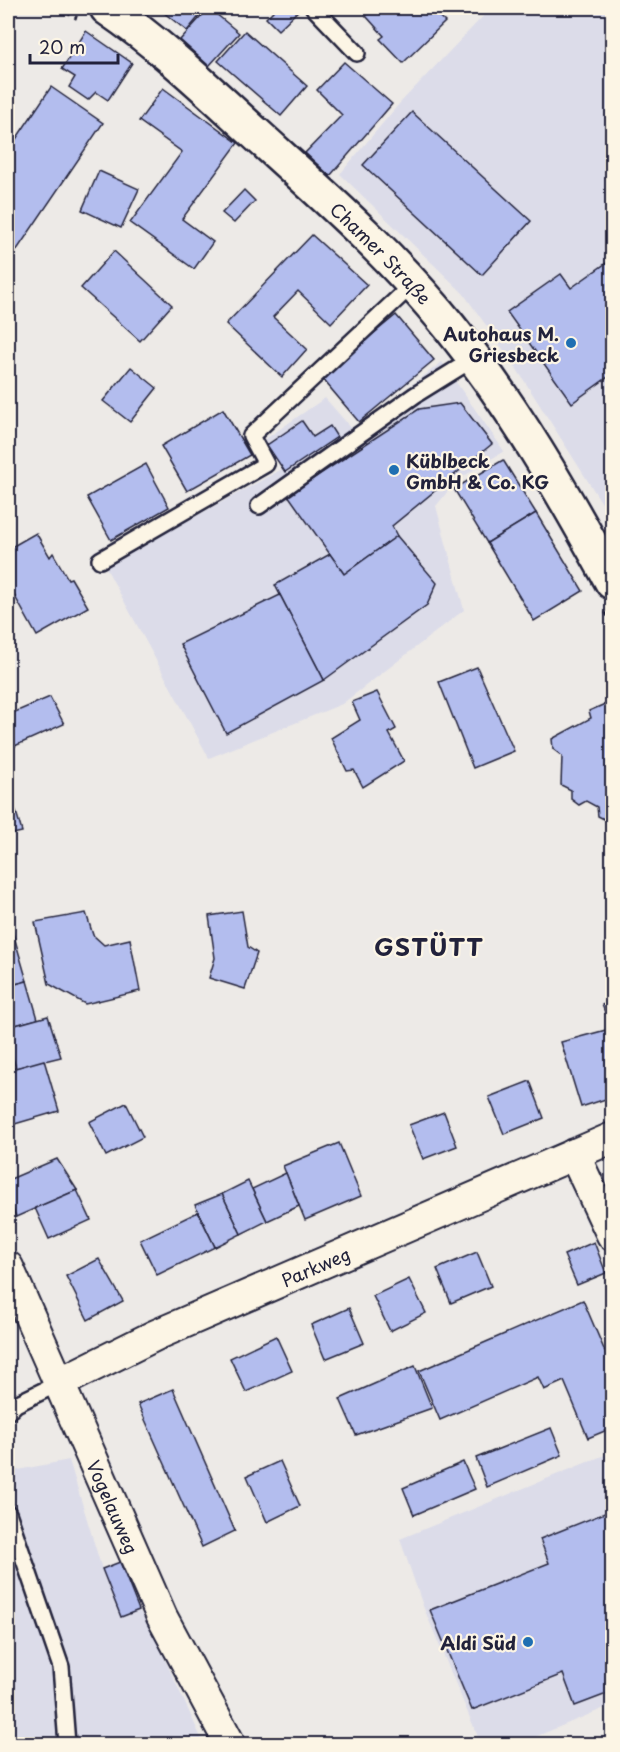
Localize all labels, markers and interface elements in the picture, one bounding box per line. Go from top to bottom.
scale bar [30,27,118,65]
text: 20 m [39,33,85,60]
street label: Chamer Straße [325,195,438,310]
place label: Autohaus M. Griesbeck [443,320,559,368]
marker: Autohaus M. Griesbeck [564,336,578,350]
place label: Küblbeck GmbH & Co. KG [406,447,549,495]
marker: Küblbeck GmbH & Co. KG [387,463,401,477]
district label: GSTÜTT [374,928,484,964]
street label: Parkweg [277,1239,354,1293]
street label: Vogelauweg [81,1456,146,1558]
place label: Aldi Süd [441,1629,516,1656]
marker: Aldi Süd [521,1635,535,1649]

